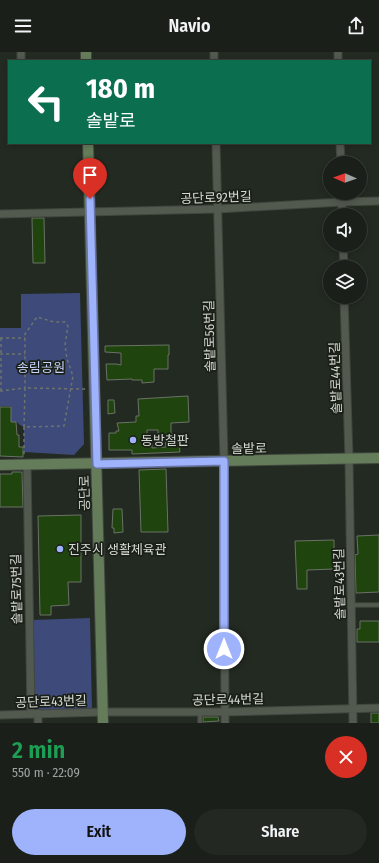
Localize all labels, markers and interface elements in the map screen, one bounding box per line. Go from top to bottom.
icon: menu [12,15,34,37]
text: Navio [168,15,211,37]
icon: share [345,15,367,37]
text: 180 m [86,72,155,105]
icon: left [20,76,72,128]
text: 솔밭로 [86,110,136,132]
north arrow [323,156,367,200]
map controls [323,156,367,304]
pin [73,158,107,199]
icon: arrive [79,164,101,186]
street label: 공단로92번길 [180,189,252,206]
button: sound [323,208,367,252]
button: layers [323,260,367,304]
street label: 솔밭로56번길 [201,300,218,372]
street label: 솔밭로44번길 [327,342,344,414]
park label: 송림공원 [17,360,65,375]
place label: 동방철판 [141,433,189,448]
marker: 동방철판 [128,435,138,445]
street label: 솔밭로 [231,441,267,456]
street label: 공단로 [77,475,92,511]
place label: 진주시 생활체육관 [68,542,167,557]
marker: 진주시 생활체육관 [55,544,65,554]
street label: 솔밭로43번길 [331,548,348,620]
street label: 솔밭로75번길 [8,553,25,625]
position arrow [203,628,245,670]
street label: 공단로44번길 [192,691,264,708]
street label: 공단로43번길 [15,693,87,710]
text: 2 min [12,736,65,764]
button: close [325,736,367,778]
text: 550 m · 22:09 [12,765,80,780]
button: Exit [12,809,186,855]
button: Share [194,809,367,855]

